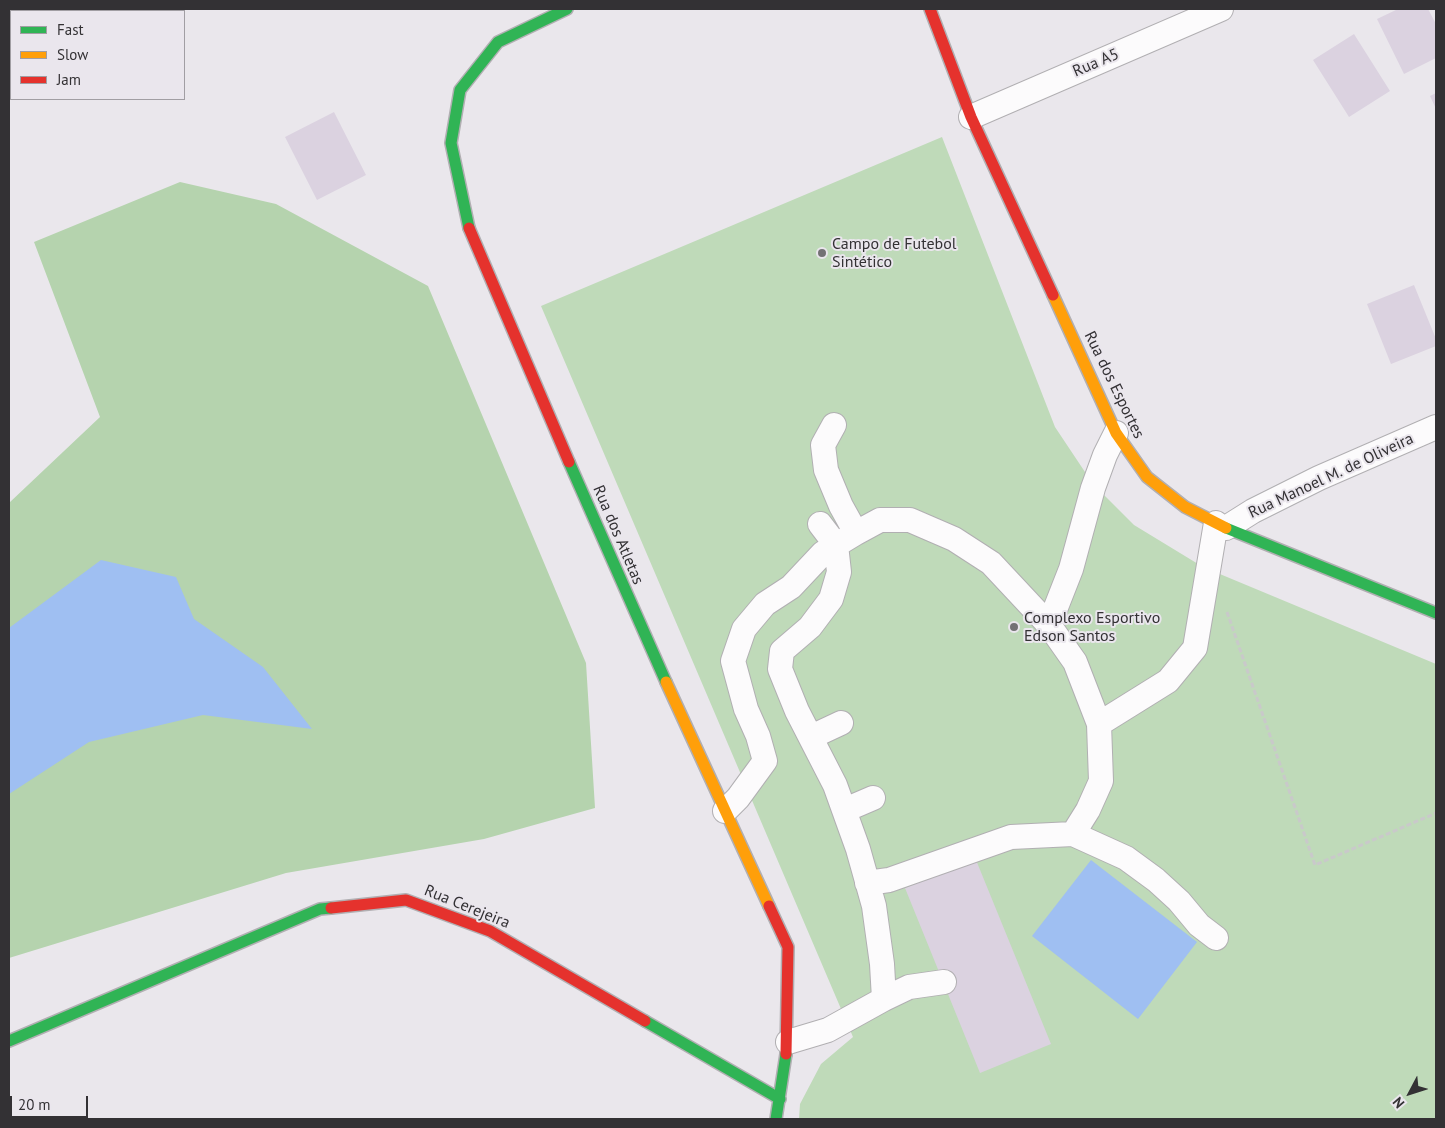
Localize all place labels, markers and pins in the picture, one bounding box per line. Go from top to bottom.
place label: Campo de Futebol Sintético [832,234,956,272]
marker: Campo de Futebol Sintético [816,247,828,259]
place label: Complexo Esportivo Edson Santos [1024,608,1160,646]
marker: Complexo Esportivo Edson Santos [1008,621,1020,633]

